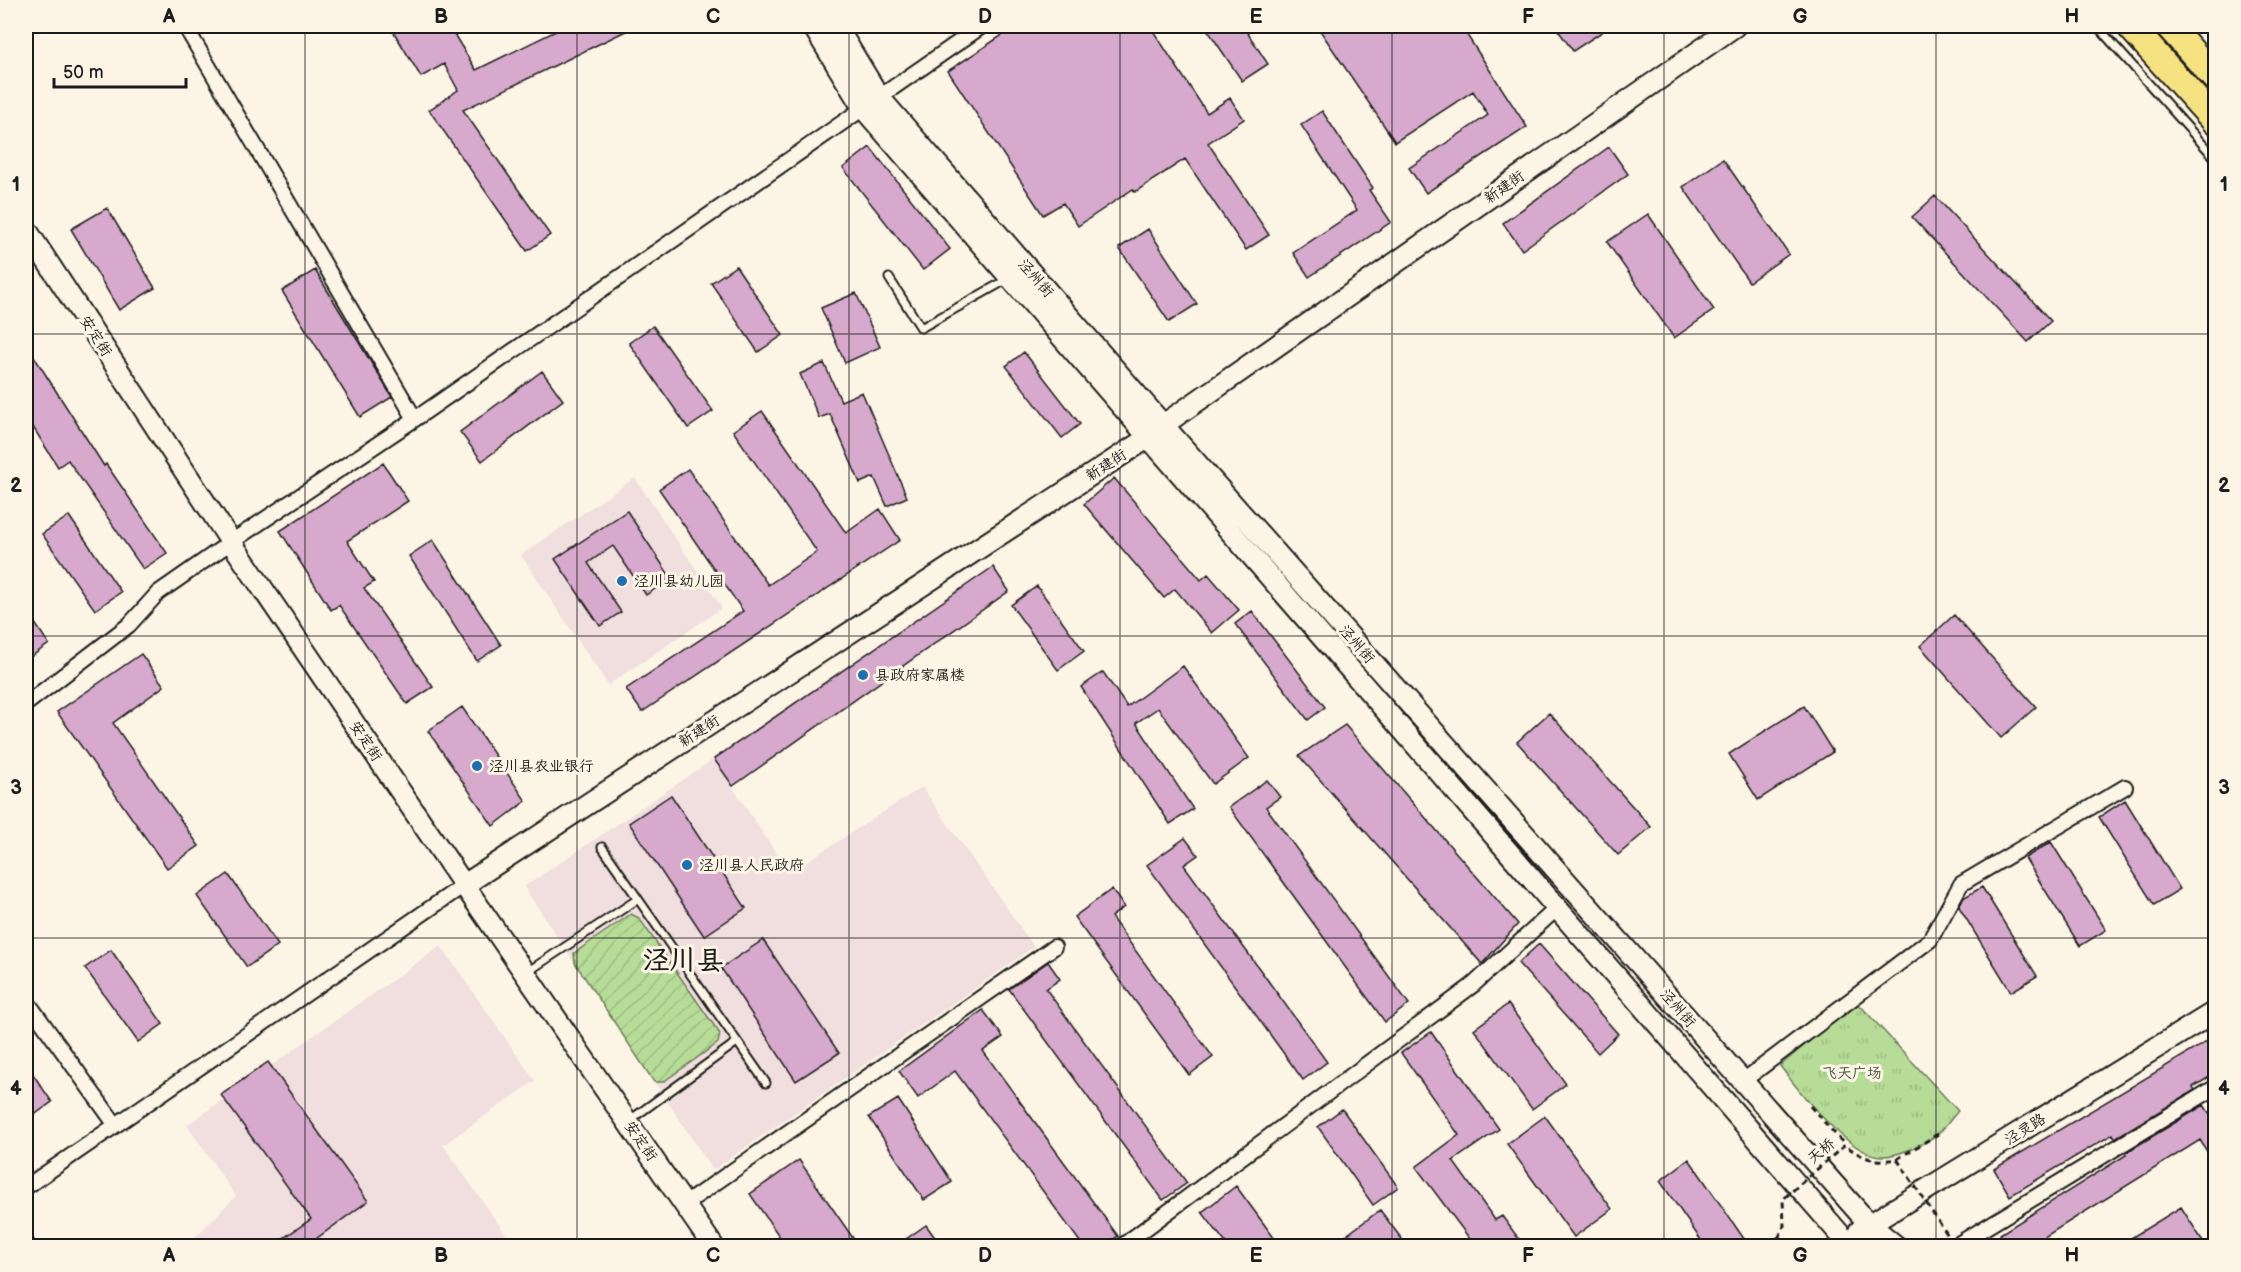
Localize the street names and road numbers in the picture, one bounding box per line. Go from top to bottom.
street label: 新建街 [1480,167,1528,208]
street label: 泾州街 [1014,255,1058,302]
street label: 安定街 [75,312,116,360]
street label: 新建街 [1082,445,1130,486]
street label: 泾州街 [1335,621,1379,668]
street label: 新建街 [675,711,723,752]
street label: 安定街 [345,717,386,765]
street label: 泾州街 [1656,985,1700,1032]
street label: 泾灵路 [2001,1109,2049,1149]
street label: 安定街 [620,1117,661,1165]
street label: 天桥 [1804,1134,1839,1168]

